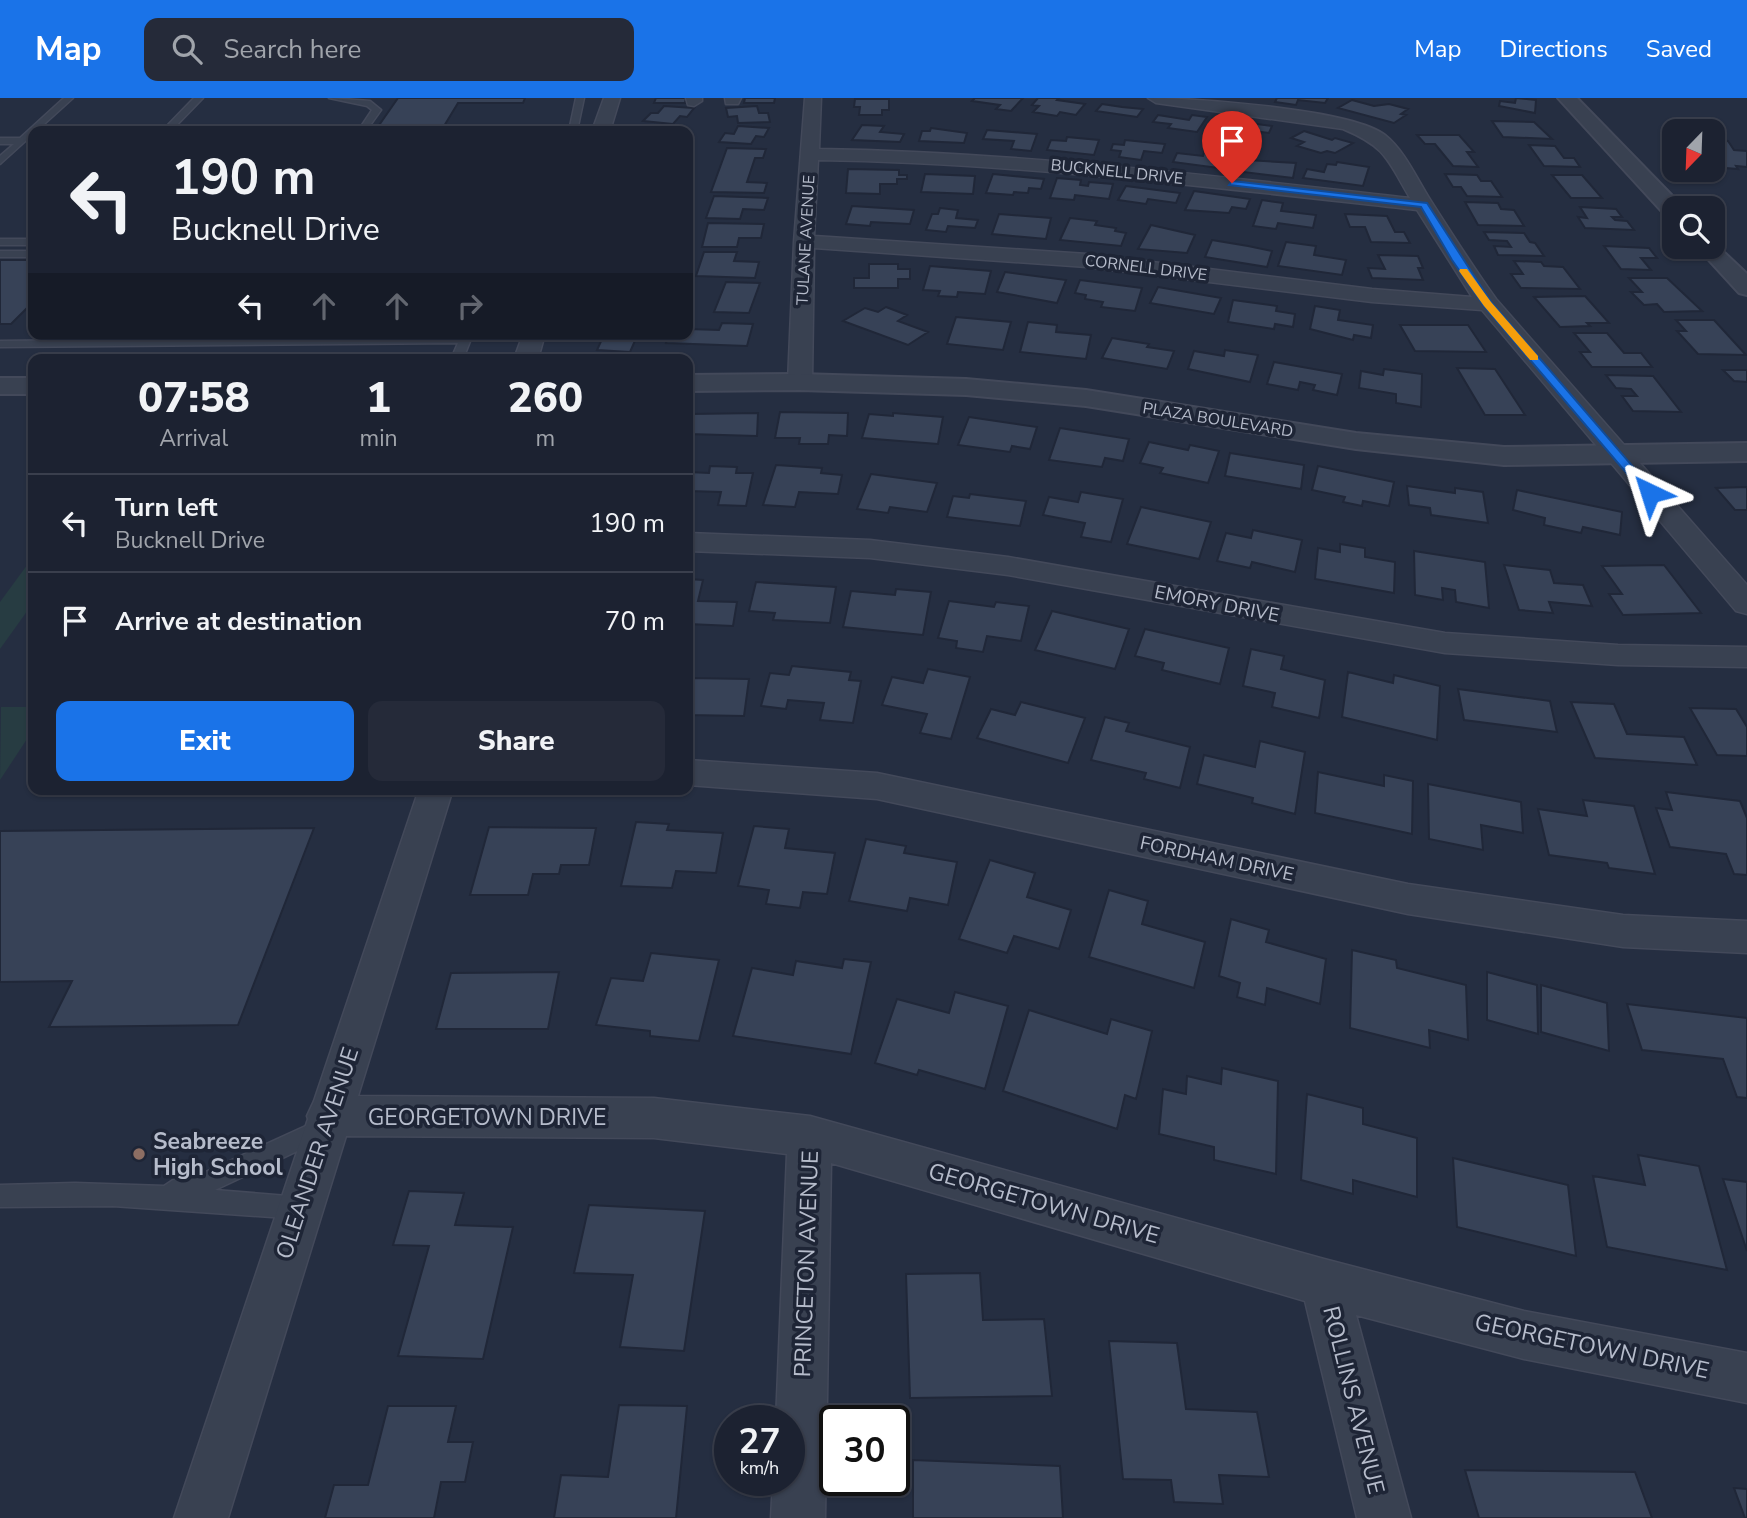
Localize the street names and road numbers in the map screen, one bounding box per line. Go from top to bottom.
street label: BUCKNELL DRIVE [1050,154,1184,190]
street label: TULANE AVENUE [792,174,820,306]
street label: CORNELL DRIVE [1083,250,1208,286]
street label: PLAZA BOULEVARD [1141,397,1295,443]
street label: EMORY DRIVE [1152,579,1281,629]
street label: FORDHAM DRIVE [1137,830,1296,888]
street label: OLEANDER AVENUE [269,1043,366,1263]
street label: GEORGETOWN DRIVE [368,1102,606,1133]
street label: PRINCETON AVENUE [787,1150,826,1378]
street label: GEORGETOWN DRIVE [925,1156,1163,1251]
street label: ROLLINS AVENUE [1315,1303,1392,1497]
street label: GEORGETOWN DRIVE [1472,1307,1712,1386]

